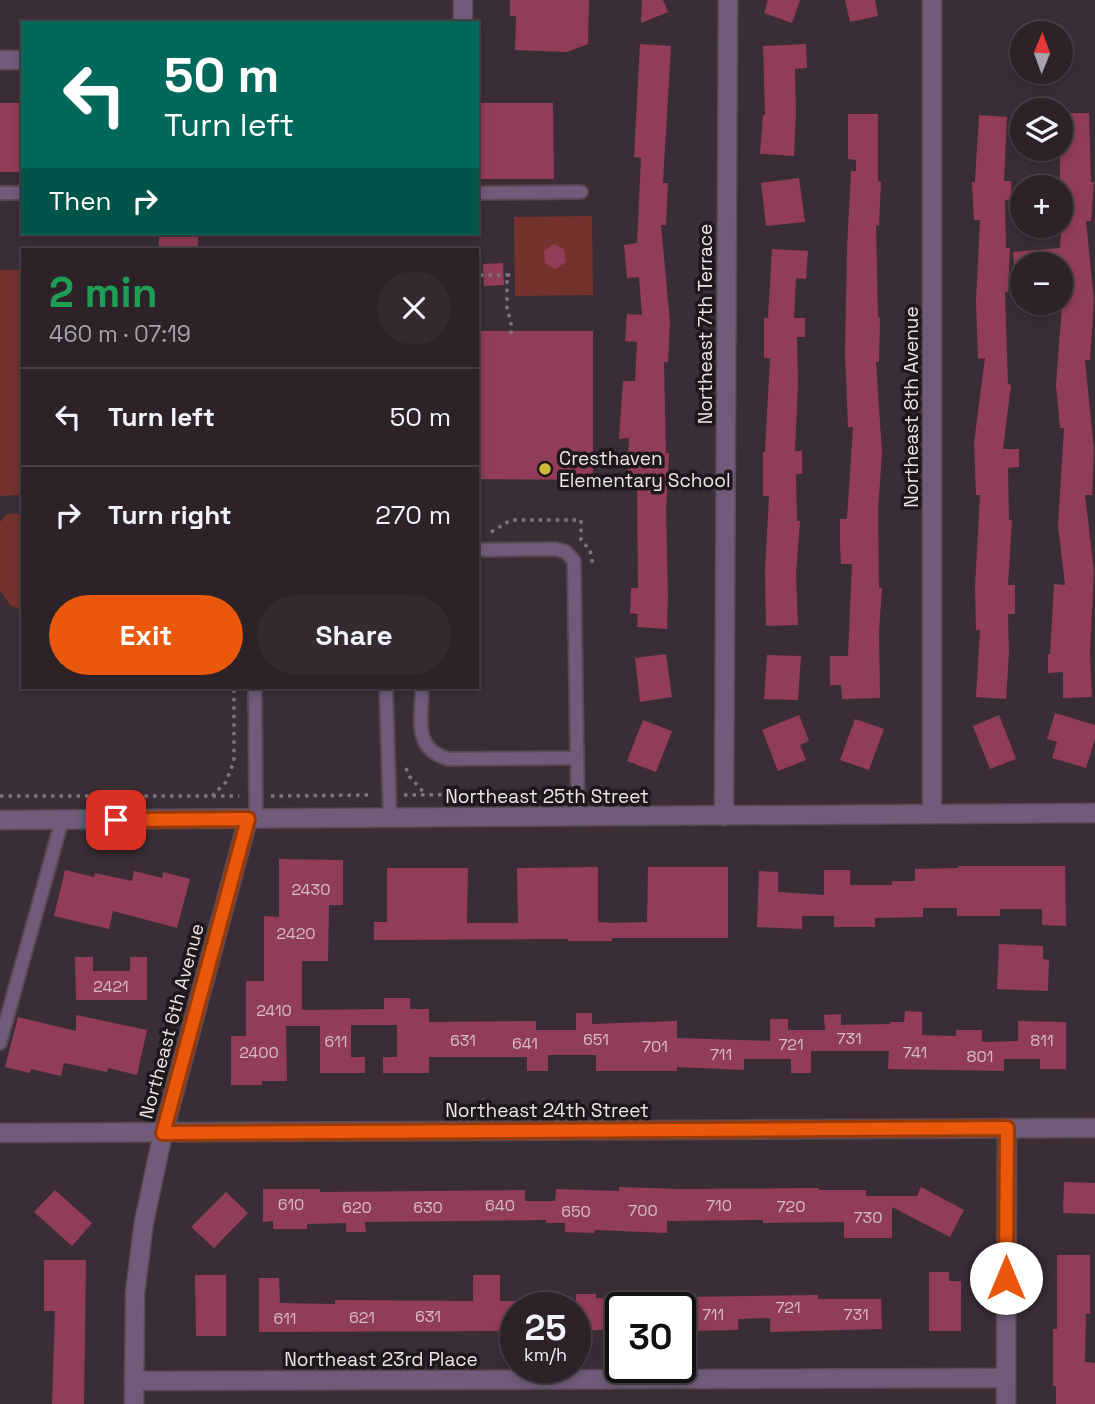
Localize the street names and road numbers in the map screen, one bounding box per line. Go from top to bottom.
street label: Northeast 7th Terrace [693,224,718,424]
street label: Northeast 8th Avenue [899,306,924,508]
street label: Northeast 25th Street [445,784,649,809]
street label: Northeast 6th Avenue [133,921,210,1122]
street label: Northeast 24th Street [445,1098,649,1123]
street label: Northeast 23rd Place [284,1347,478,1372]

